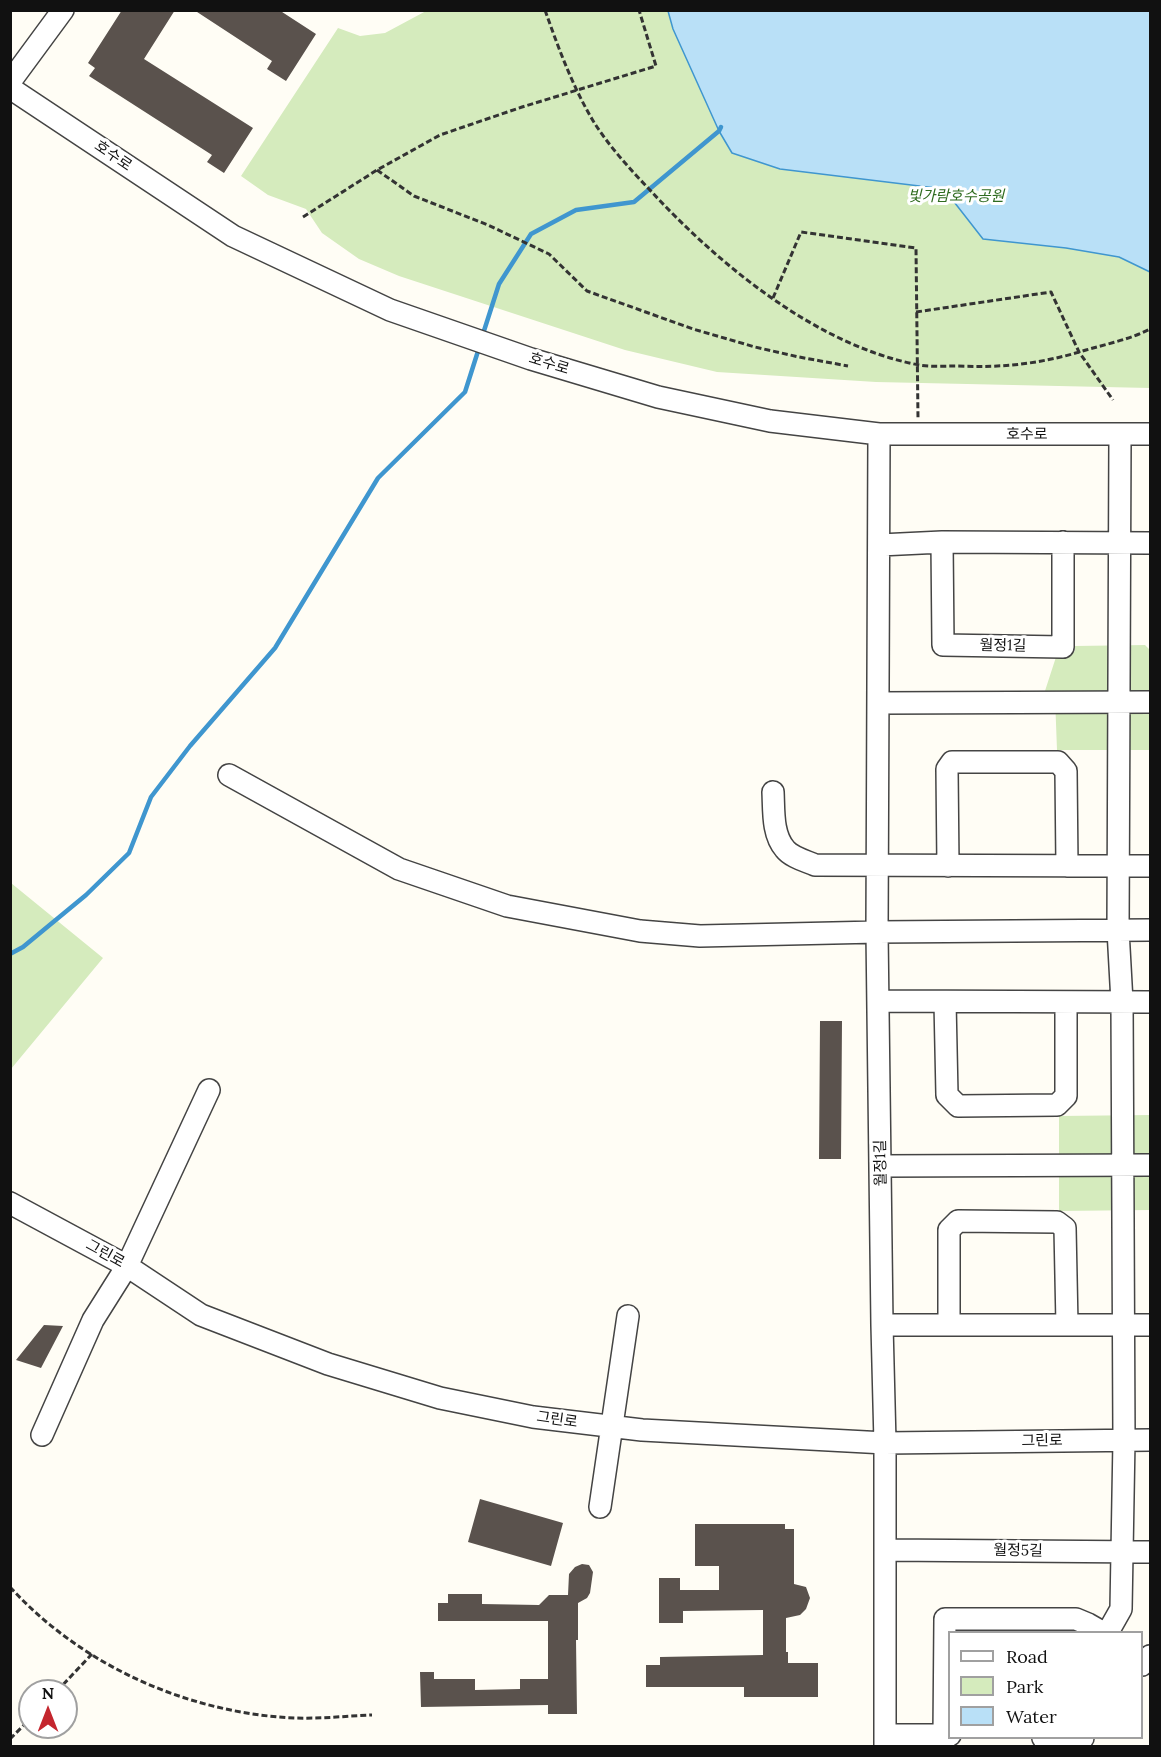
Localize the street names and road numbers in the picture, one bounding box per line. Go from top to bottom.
street label: 호수로 [91,137,135,175]
street label: 호수로 [527,349,571,379]
street label: 호수로 [1006,426,1048,444]
street label: 월정1길 [979,637,1027,655]
street label: 월정1길 [872,1139,890,1187]
street label: 그린로 [83,1236,127,1272]
street label: 그린로 [535,1408,579,1432]
street label: 그린로 [1021,1432,1063,1450]
street label: 월정5길 [993,1542,1043,1560]

